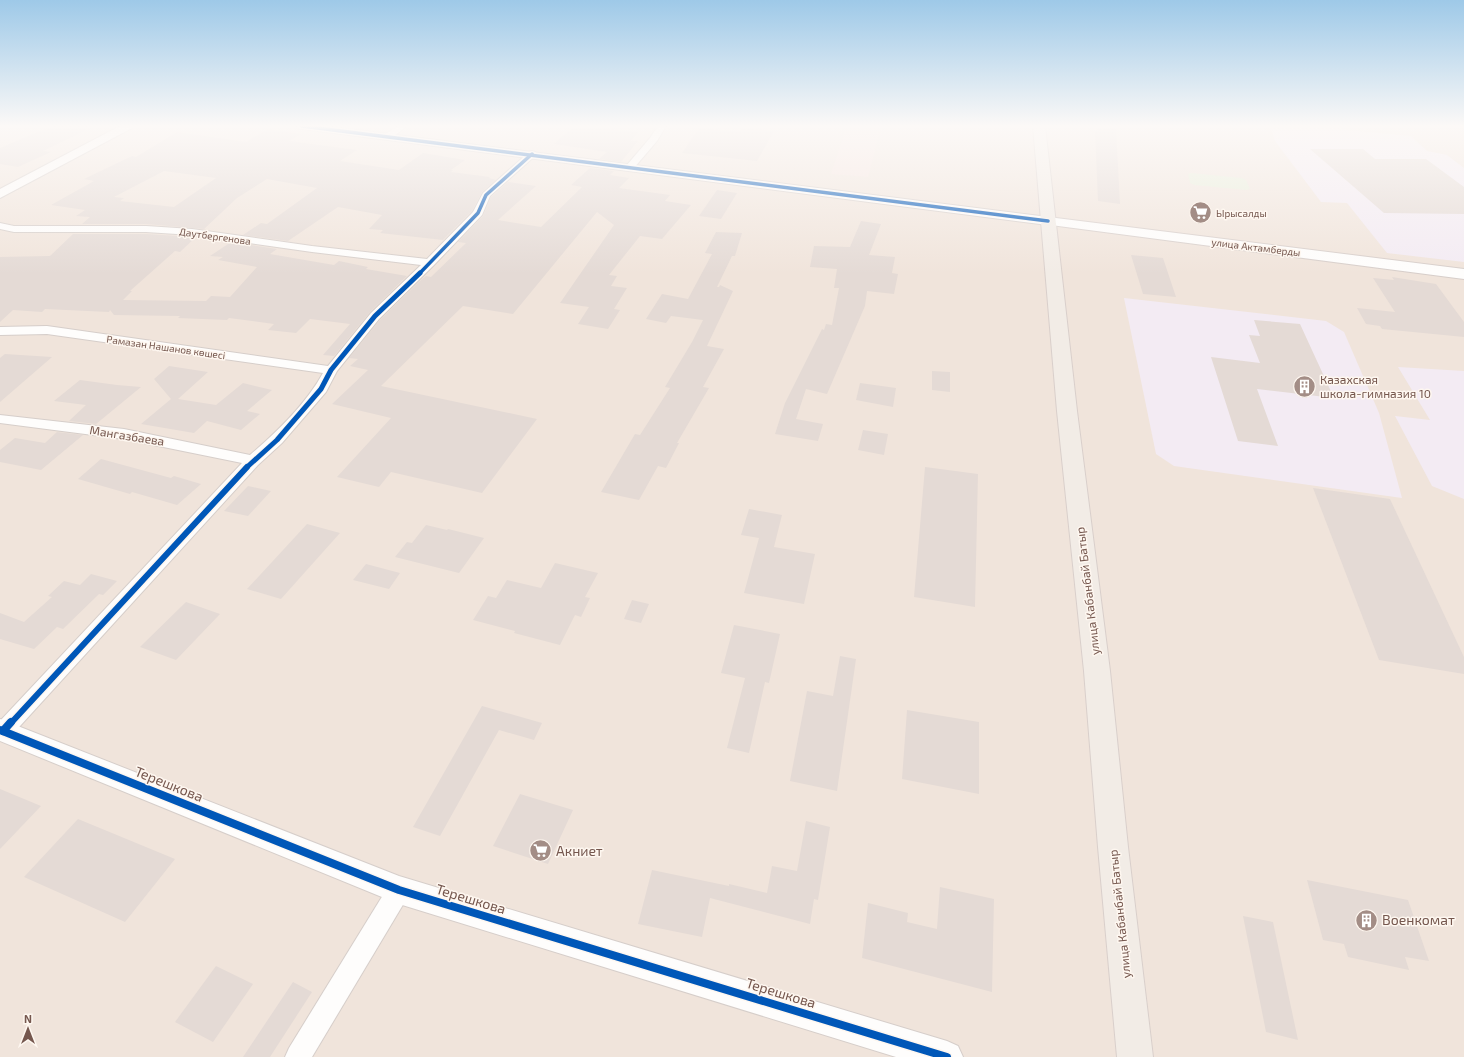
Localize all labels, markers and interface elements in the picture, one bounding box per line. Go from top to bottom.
supermarket icon: Ырысалды [1188,200,1214,226]
place label: Ырысалды [1216,207,1267,219]
street label: Даутбергенова [178,225,252,248]
street label: улица Актамберды [1211,236,1301,259]
street label: Рамазан Нашанов көшесі [106,333,226,361]
place label: Казахская школа-гимназия 10 [1320,372,1431,400]
building icon: Казахская школа-гимназия 10 [1292,374,1318,400]
street label: Мангазбаева [89,422,166,448]
street label: улица Кабанбай Батыр [1072,526,1103,656]
street label: Терешкова [133,762,206,805]
supermarket icon: Акниет [528,838,554,864]
place label: Акниет [556,842,603,859]
street label: улица Кабанбай Батыр [1105,849,1134,979]
street label: Терешкова [434,880,508,917]
building icon: Военкомат [1353,907,1379,933]
place label: Военкомат [1382,911,1455,928]
street label: Терешкова [744,974,818,1011]
north arrow [8,1009,48,1049]
text: N [24,1012,32,1025]

